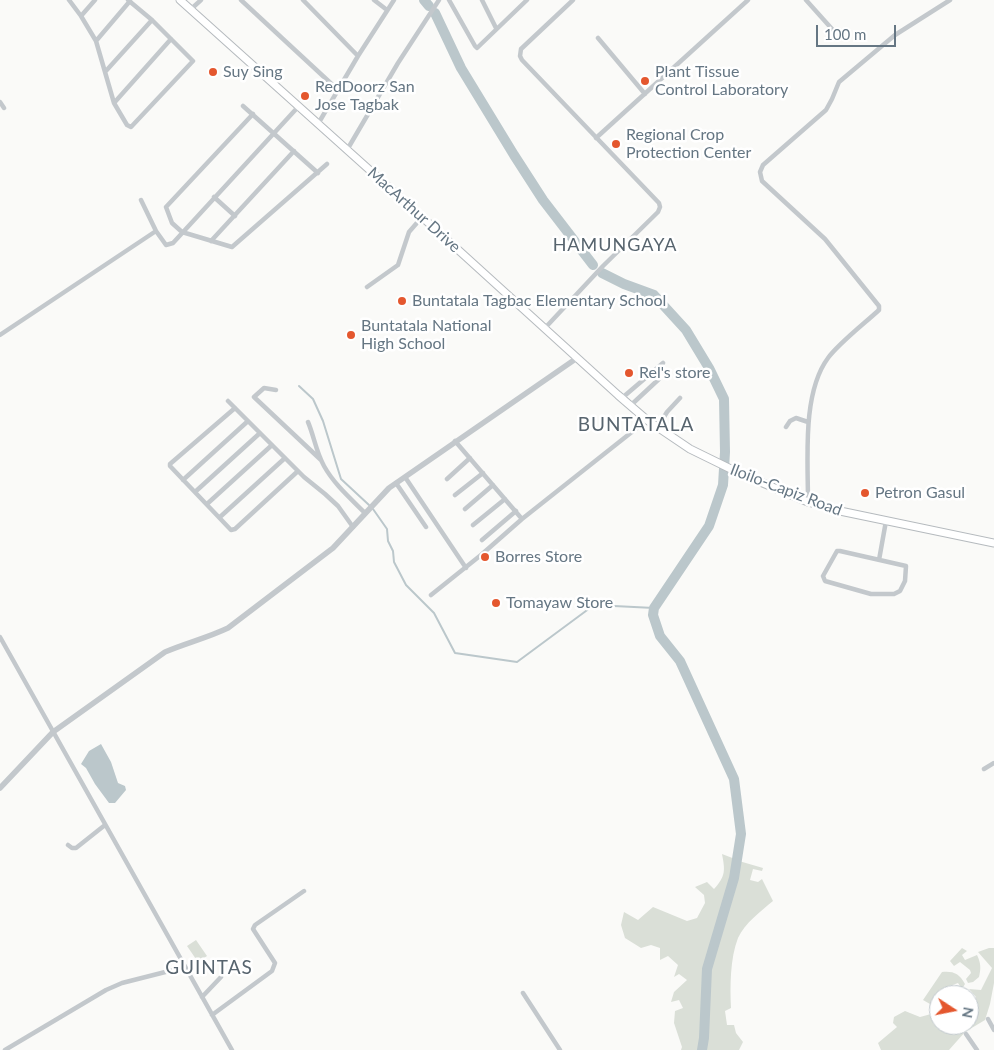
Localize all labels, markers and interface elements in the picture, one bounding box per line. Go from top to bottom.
scale bar [819,15,899,47]
text: 100 m [824,25,866,43]
place label: Suy Sing [223,62,282,82]
place label: Plant Tissue Control Laboratory [655,62,788,100]
marker: Suy Sing [207,66,219,78]
marker: Plant Tissue Control Laboratory [639,75,651,87]
place label: RedDoorz San Jose Tagbak [315,77,415,115]
marker: RedDoorz San Jose Tagbak [299,90,311,102]
place label: Regional Crop Protection Center [626,125,751,163]
marker: Regional Crop Protection Center [610,138,622,150]
street label: MacArthur Drive [364,163,464,257]
district label: HAMUNGAYA [552,234,678,256]
place label: Buntatala Tagbac Elementary School [412,291,666,311]
marker: Buntatala Tagbac Elementary School [396,295,408,307]
place label: Buntatala National High School [361,316,491,354]
marker: Buntatala National High School [345,329,357,341]
place label: Rel's store [639,363,711,383]
marker: Rel's store [623,367,635,379]
district label: BUNTATALA [577,414,695,436]
street label: Iloilo-Capiz Road [727,460,845,520]
place label: Petron Gasul [875,483,965,503]
marker: Petron Gasul [859,487,871,499]
place label: Borres Store [495,547,582,567]
marker: Borres Store [479,551,491,563]
place label: Tomayaw Store [506,593,613,613]
marker: Tomayaw Store [490,597,502,609]
district label: GUINTAS [164,957,254,979]
north arrow [929,985,979,1035]
text: N [959,1006,978,1020]

